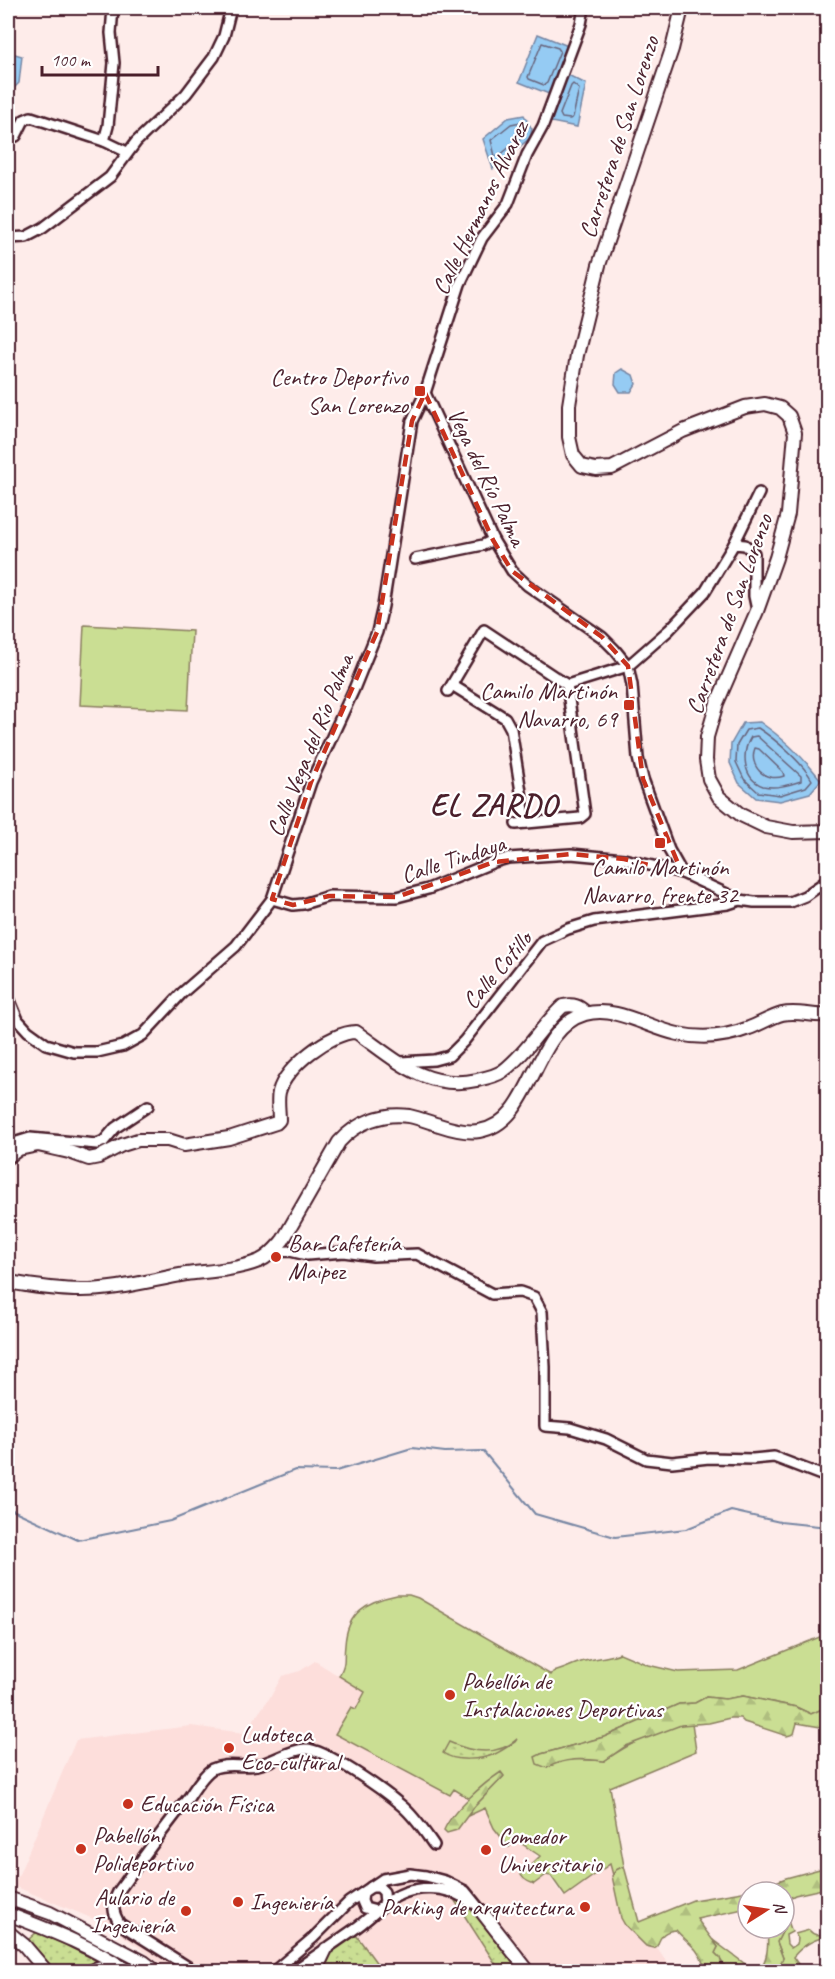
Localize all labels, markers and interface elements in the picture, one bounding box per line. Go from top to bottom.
street label: Carretera de San Lorenzo [572,31,666,242]
scale bar [42,39,158,77]
text: 100 m [51,49,92,71]
street label: Calle Hermanos Álvarez [425,114,536,300]
place label: Centro Deportivo San Lorenzo [271,362,410,420]
marker: Centro Deportivo San Lorenzo [413,384,427,398]
street label: Vega del Río Palma [441,403,534,553]
street label: Carretera de San Lorenzo [679,508,780,718]
street label: Calle Vega del Río Palma [260,647,361,841]
place label: Camilo Martinón Navarro, 69 [480,676,619,734]
marker: Camilo Martinón Navarro, 69 [622,698,636,712]
district label: EL ZARDO [430,786,560,824]
street label: Calle Tindaya [397,828,510,890]
marker: Camilo Martinón Navarro, frente 32 [653,836,667,850]
place label: Camilo Martinón Navarro, frente 32 [582,852,740,910]
street label: Calle Cotillo [456,923,540,1015]
place label: Bar Cafetería Maipez [288,1228,402,1286]
marker: Bar Cafetería Maipez [269,1250,283,1264]
place label: Pabellón de Instalaciones Deportivas [462,1666,665,1724]
marker: Pabellón de Instalaciones Deportivas [443,1688,457,1702]
place label: Ludoteca Eco-cultural [241,1719,343,1777]
marker: Ludoteca Eco-cultural [222,1741,236,1755]
place label: Educación Física [140,1789,275,1819]
marker: Educación Física [121,1797,135,1811]
place label: Pabellón Polideportivo [93,1820,194,1878]
place label: Comedor Universitario [498,1821,603,1879]
marker: Pabellón Polideportivo [74,1842,88,1856]
marker: Comedor Universitario [479,1843,493,1857]
north arrow [736,1880,796,1940]
place label: Aulario de Ingeniería [91,1882,176,1940]
place label: Ingeniería [250,1887,335,1917]
place label: Parking de arquitectura [381,1892,575,1922]
marker: Ingeniería [231,1895,245,1909]
marker: Parking de arquitectura [578,1900,592,1914]
text: N [769,1900,791,1917]
marker: Aulario de Ingeniería [179,1904,193,1918]

